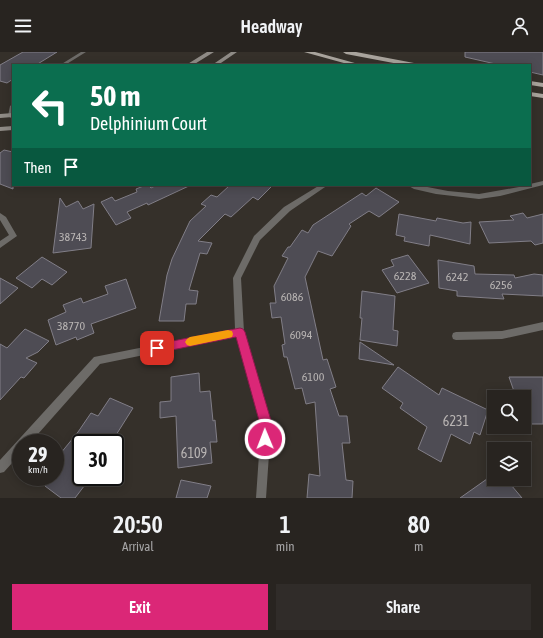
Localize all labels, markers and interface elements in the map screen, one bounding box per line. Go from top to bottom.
icon: menu [12,15,34,37]
icon: person [509,15,531,37]
text: Headway [241,16,302,37]
icon: left [24,80,76,132]
text: 50 m [90,80,140,112]
text: Delphinium Court [90,113,207,134]
icon: arrive [60,156,82,178]
text: Then [24,159,52,176]
house number: 38743 [59,230,87,244]
house number: 6228 [394,269,417,283]
house number: 6242 [446,270,468,284]
house number: 6256 [490,278,513,292]
house number: 6086 [281,290,304,304]
house number: 38770 [57,319,85,333]
house number: 6094 [290,328,313,342]
pin [140,331,174,365]
icon: arrive [146,337,168,359]
house number: 6100 [302,370,325,384]
map controls [487,390,531,486]
button: search [487,390,531,434]
house number: 6231 [443,413,469,429]
position arrow [244,418,286,460]
speed limit sign: 30 [72,434,124,486]
button: layers [487,442,531,486]
text: 29 [29,443,47,466]
house number: 6109 [181,445,207,461]
text: km/h [28,464,48,475]
text: 20:50 [113,511,163,538]
text: 1 [280,511,291,538]
text: 80 [407,511,430,538]
text: Arrival [122,539,154,554]
text: min [276,539,294,554]
text: m [414,539,423,554]
button: Exit [12,584,268,630]
button: Share [276,584,531,630]

